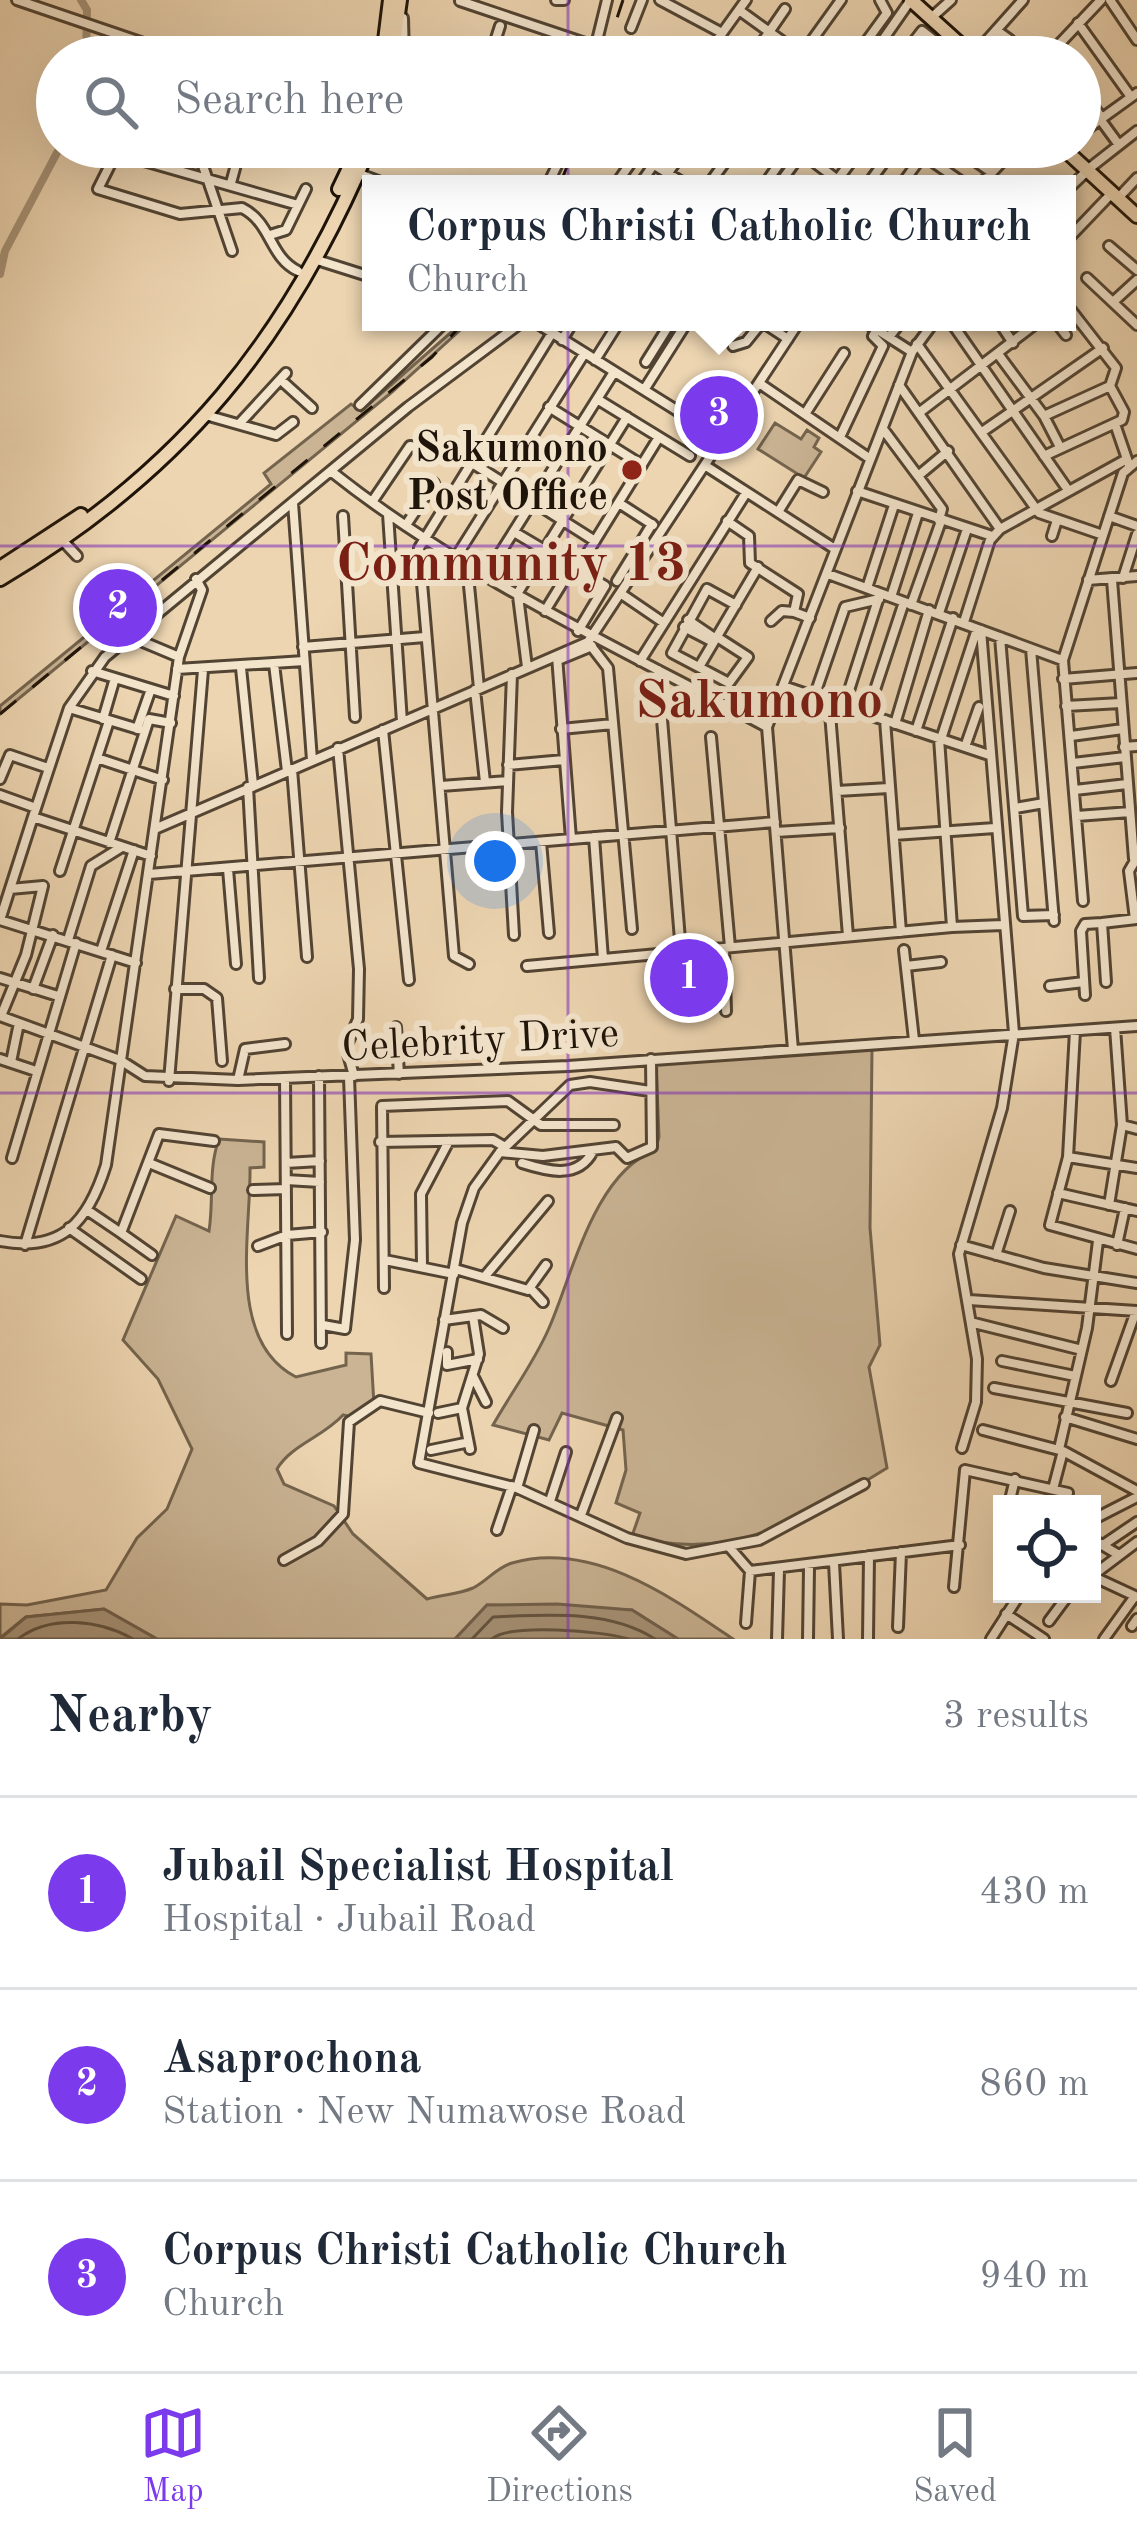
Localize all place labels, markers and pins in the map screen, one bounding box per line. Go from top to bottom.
pin: 3 [680,370,758,460]
place label: Sakumono Post Office [407,429,608,519]
marker: Sakumono Post Office [619,457,645,483]
pin: 2 [79,563,157,653]
pin: 1 [650,933,728,1023]

